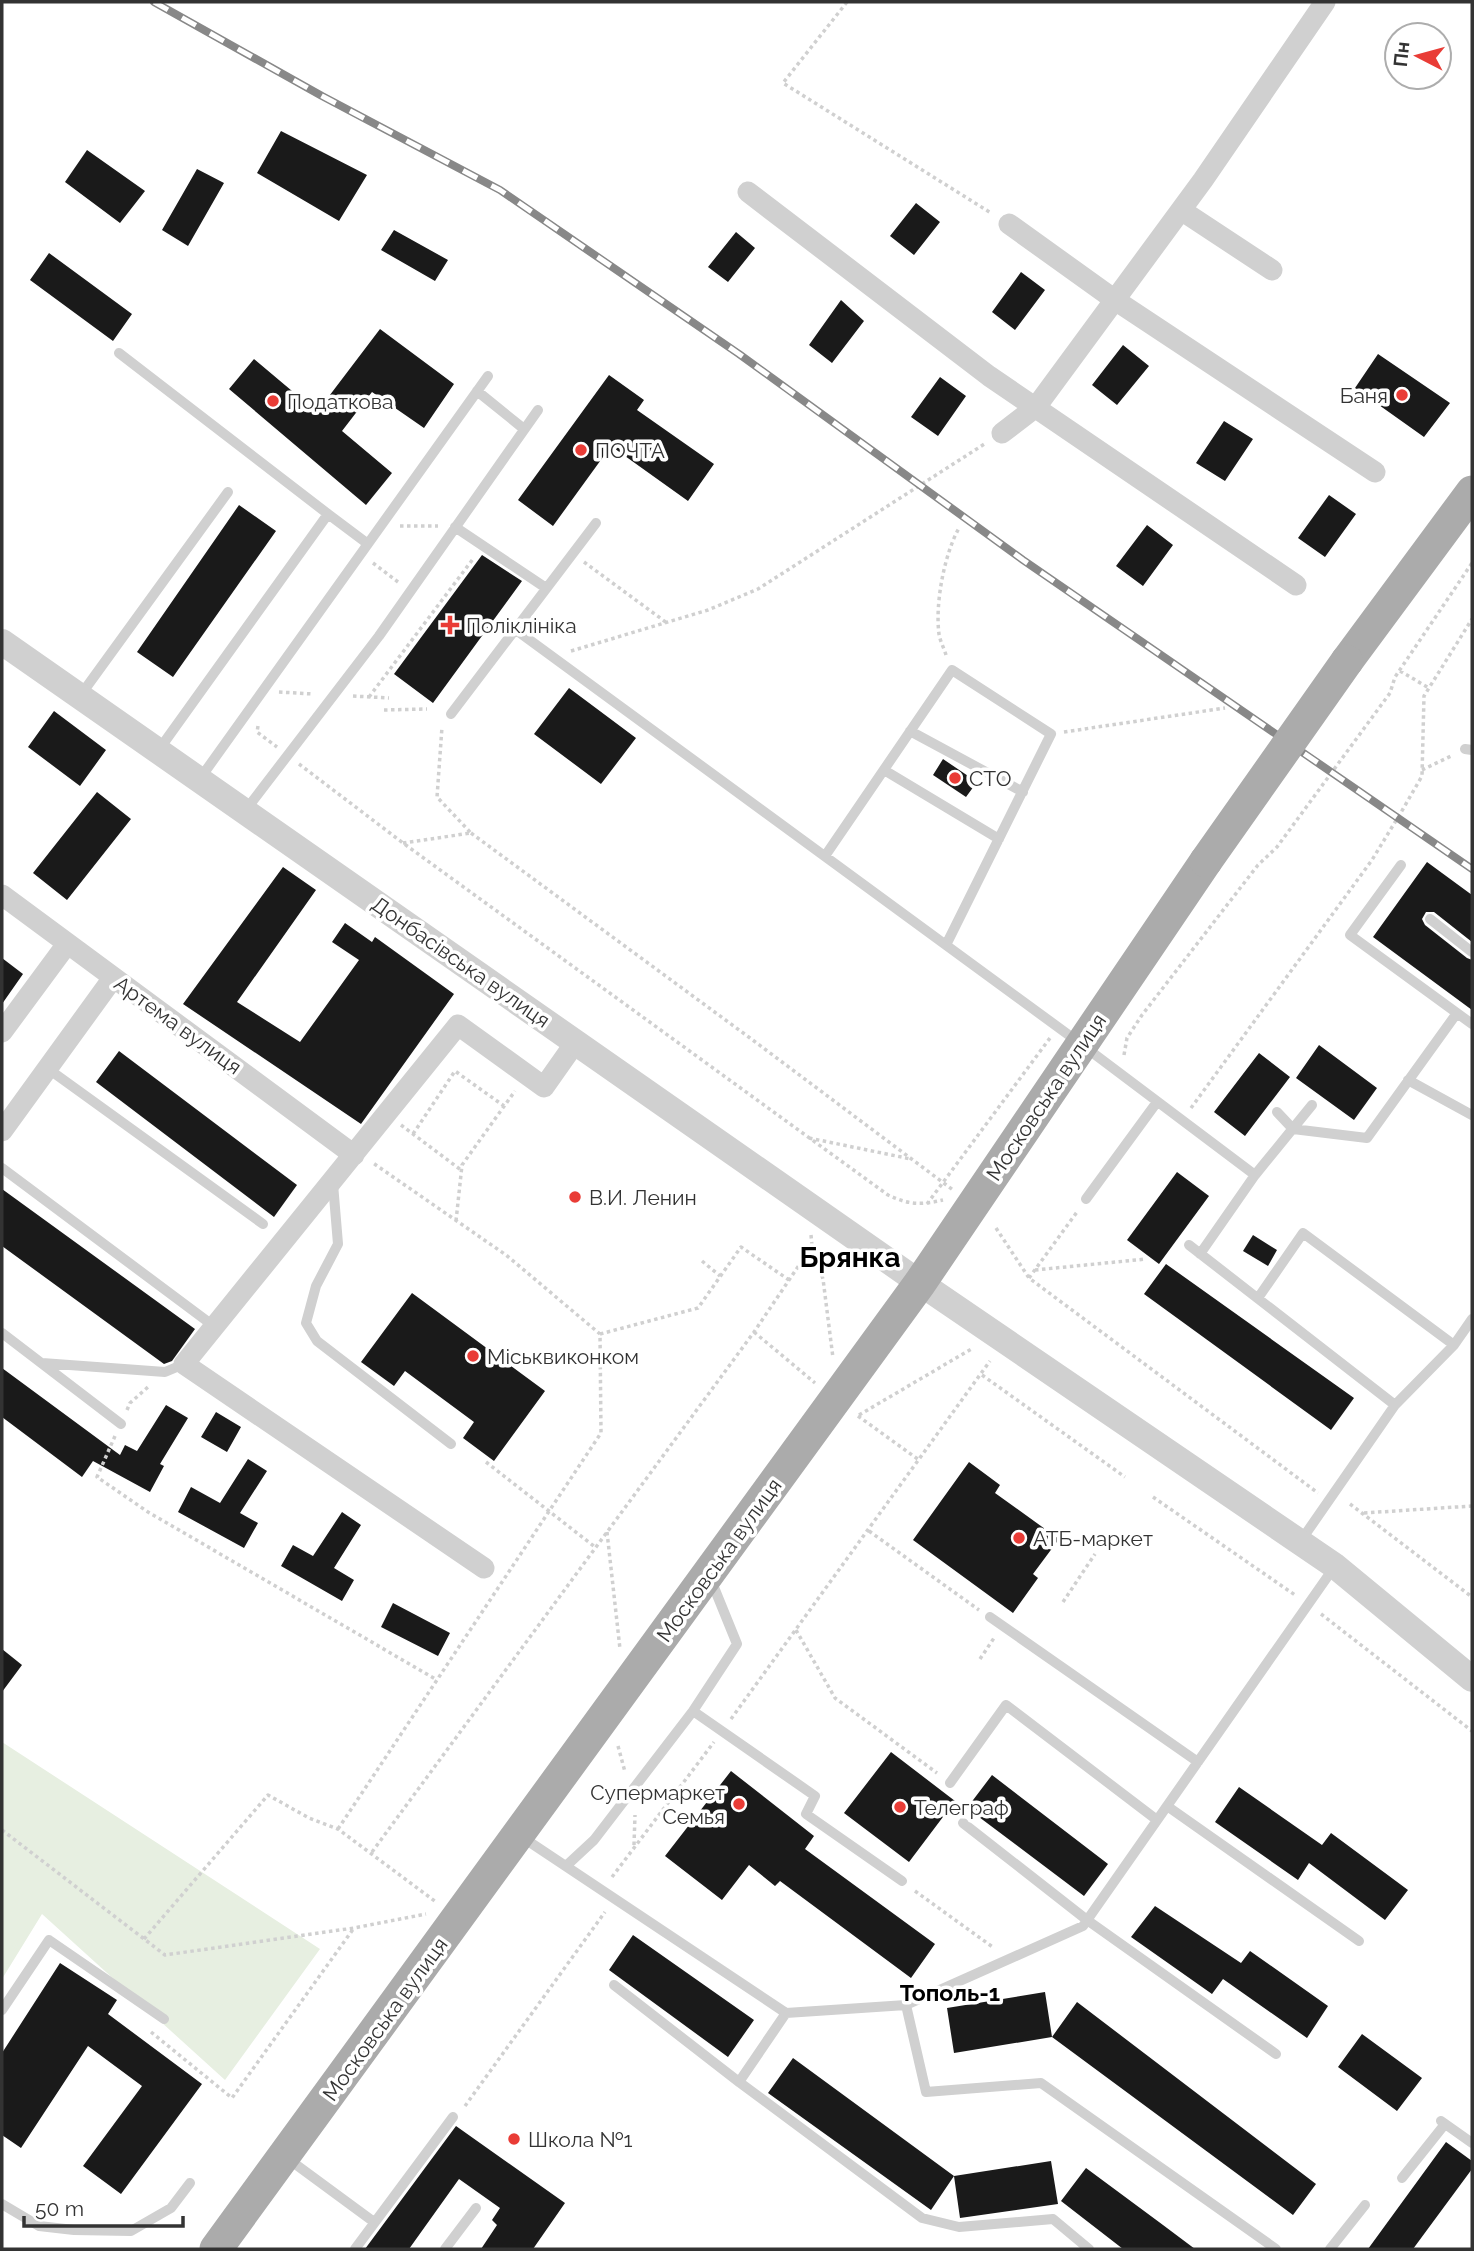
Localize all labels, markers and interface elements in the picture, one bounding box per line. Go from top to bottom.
north arrow [1383,21,1453,91]
text: Пн [1389,41,1413,68]
place label: Баня [1340,383,1388,408]
marker: Баня [1394,387,1410,403]
place label: Податкова [287,389,393,414]
marker: Податкова [265,393,281,409]
place label: ПОЧТА [595,438,665,463]
marker: ПОЧТА [573,442,589,458]
place label: Поліклініка [466,613,577,638]
marker: Поліклініка [440,615,460,635]
place label: СТО [969,766,1011,791]
marker: СТО [947,770,963,786]
street label: Донбасівська вулиця [367,891,555,1033]
street label: Артема вулиця [110,970,246,1080]
street label: Московська вулиця [981,1009,1111,1185]
place label: В.И. Ленин [589,1185,697,1210]
marker: В.И. Ленин [567,1189,583,1205]
district label: Брянка [800,1241,900,1274]
place label: Міськвиконком [487,1344,639,1369]
marker: Міськвиконком [465,1348,481,1364]
street label: Московська вулиця [651,1473,787,1647]
place label: АТБ-маркет [1033,1526,1153,1551]
marker: АТБ-маркет [1011,1530,1027,1546]
place label: Супермаркет Семья [590,1780,725,1829]
place label: Телеграф [914,1795,1009,1820]
marker: Супермаркет Семья [731,1796,747,1812]
marker: Телеграф [892,1799,908,1815]
street label: Московська вулиця [317,1932,453,2106]
district label: Тополь-1 [900,1979,1000,2006]
place label: Школа №1 [528,2127,632,2152]
marker: Школа №1 [506,2131,522,2147]
scale bar [24,2184,184,2228]
text: 50 m [35,2196,84,2221]

